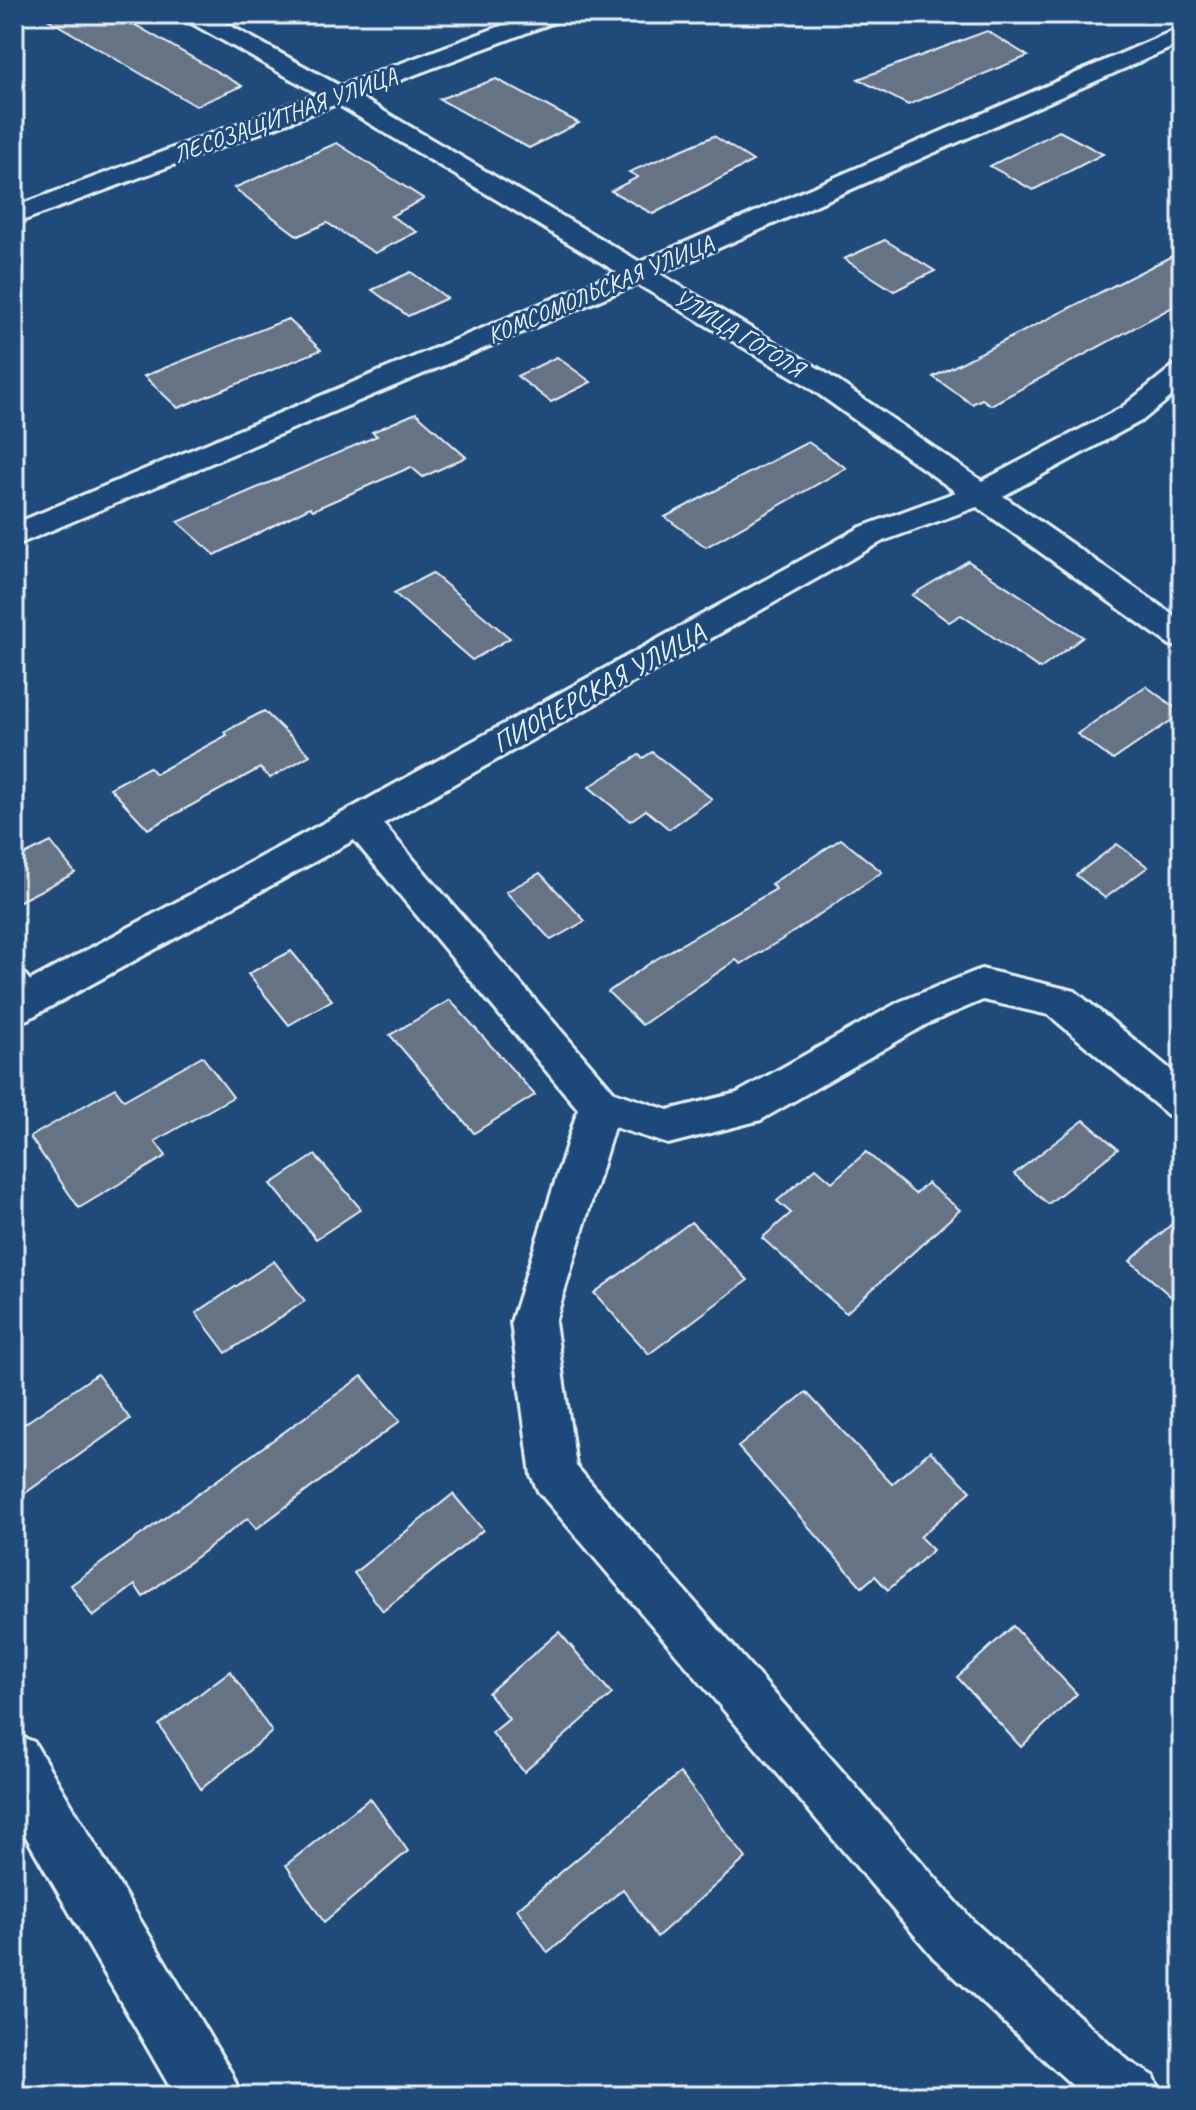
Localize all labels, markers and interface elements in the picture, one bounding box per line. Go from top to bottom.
street label: ЛЕСОЗАЩИТНАЯ УЛИЦА [169,60,402,169]
street label: КОМСОМОЛЬСКАЯ УЛИЦА [482,227,718,350]
street label: УЛИЦА ГОГОЛЯ [669,282,812,385]
street label: ПИОНЕРСКАЯ УЛИЦА [486,614,711,760]

